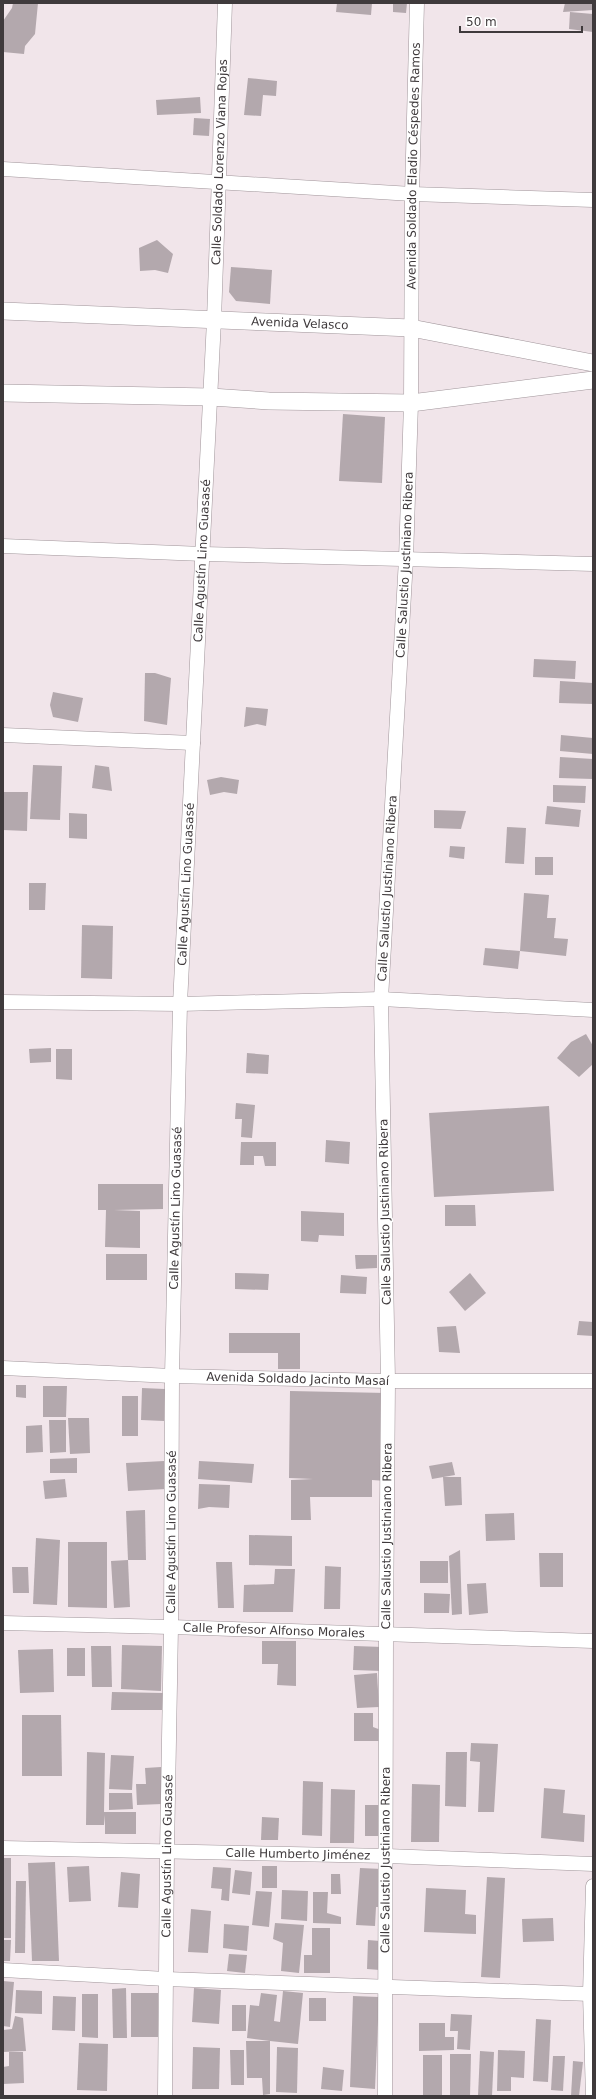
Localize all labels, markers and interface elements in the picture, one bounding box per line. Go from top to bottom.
scale bar [460,8,582,34]
text: 50 m [466,15,497,29]
street label: Avenida Soldado Eladio Céspedes Ramos [405,42,423,290]
street label: Calle Soldado Lorenzo Viana Rojas [209,59,230,265]
street label: Avenida Velasco [251,314,349,332]
street label: Calle Salustio Justiniano Ribera [393,471,416,658]
street label: Calle Agustín Lino Guasasé [191,479,213,643]
street label: Calle Salustio Justiniano Ribera [375,795,400,982]
street label: Calle Agustín Lino Guasasé [175,802,197,966]
street label: Calle Salustio Justiniano Ribera [376,1119,394,1305]
street label: Calle Agustín Lino Guasasé [167,1126,184,1290]
street label: Avenida Soldado Jacinto Masaí [206,1370,390,1388]
street label: Calle Salustio Justiniano Ribera [379,1443,395,1629]
street label: Calle Agustín Lino Guasasé [164,1450,179,1614]
street label: Calle Profesor Alfonso Morales [183,1620,365,1640]
street label: Calle Salustio Justiniano Ribera [378,1767,393,1953]
street label: Calle Agustín Lino Guasasé [159,1774,175,1938]
street label: Calle Humberto Jiménez [225,1846,371,1863]

